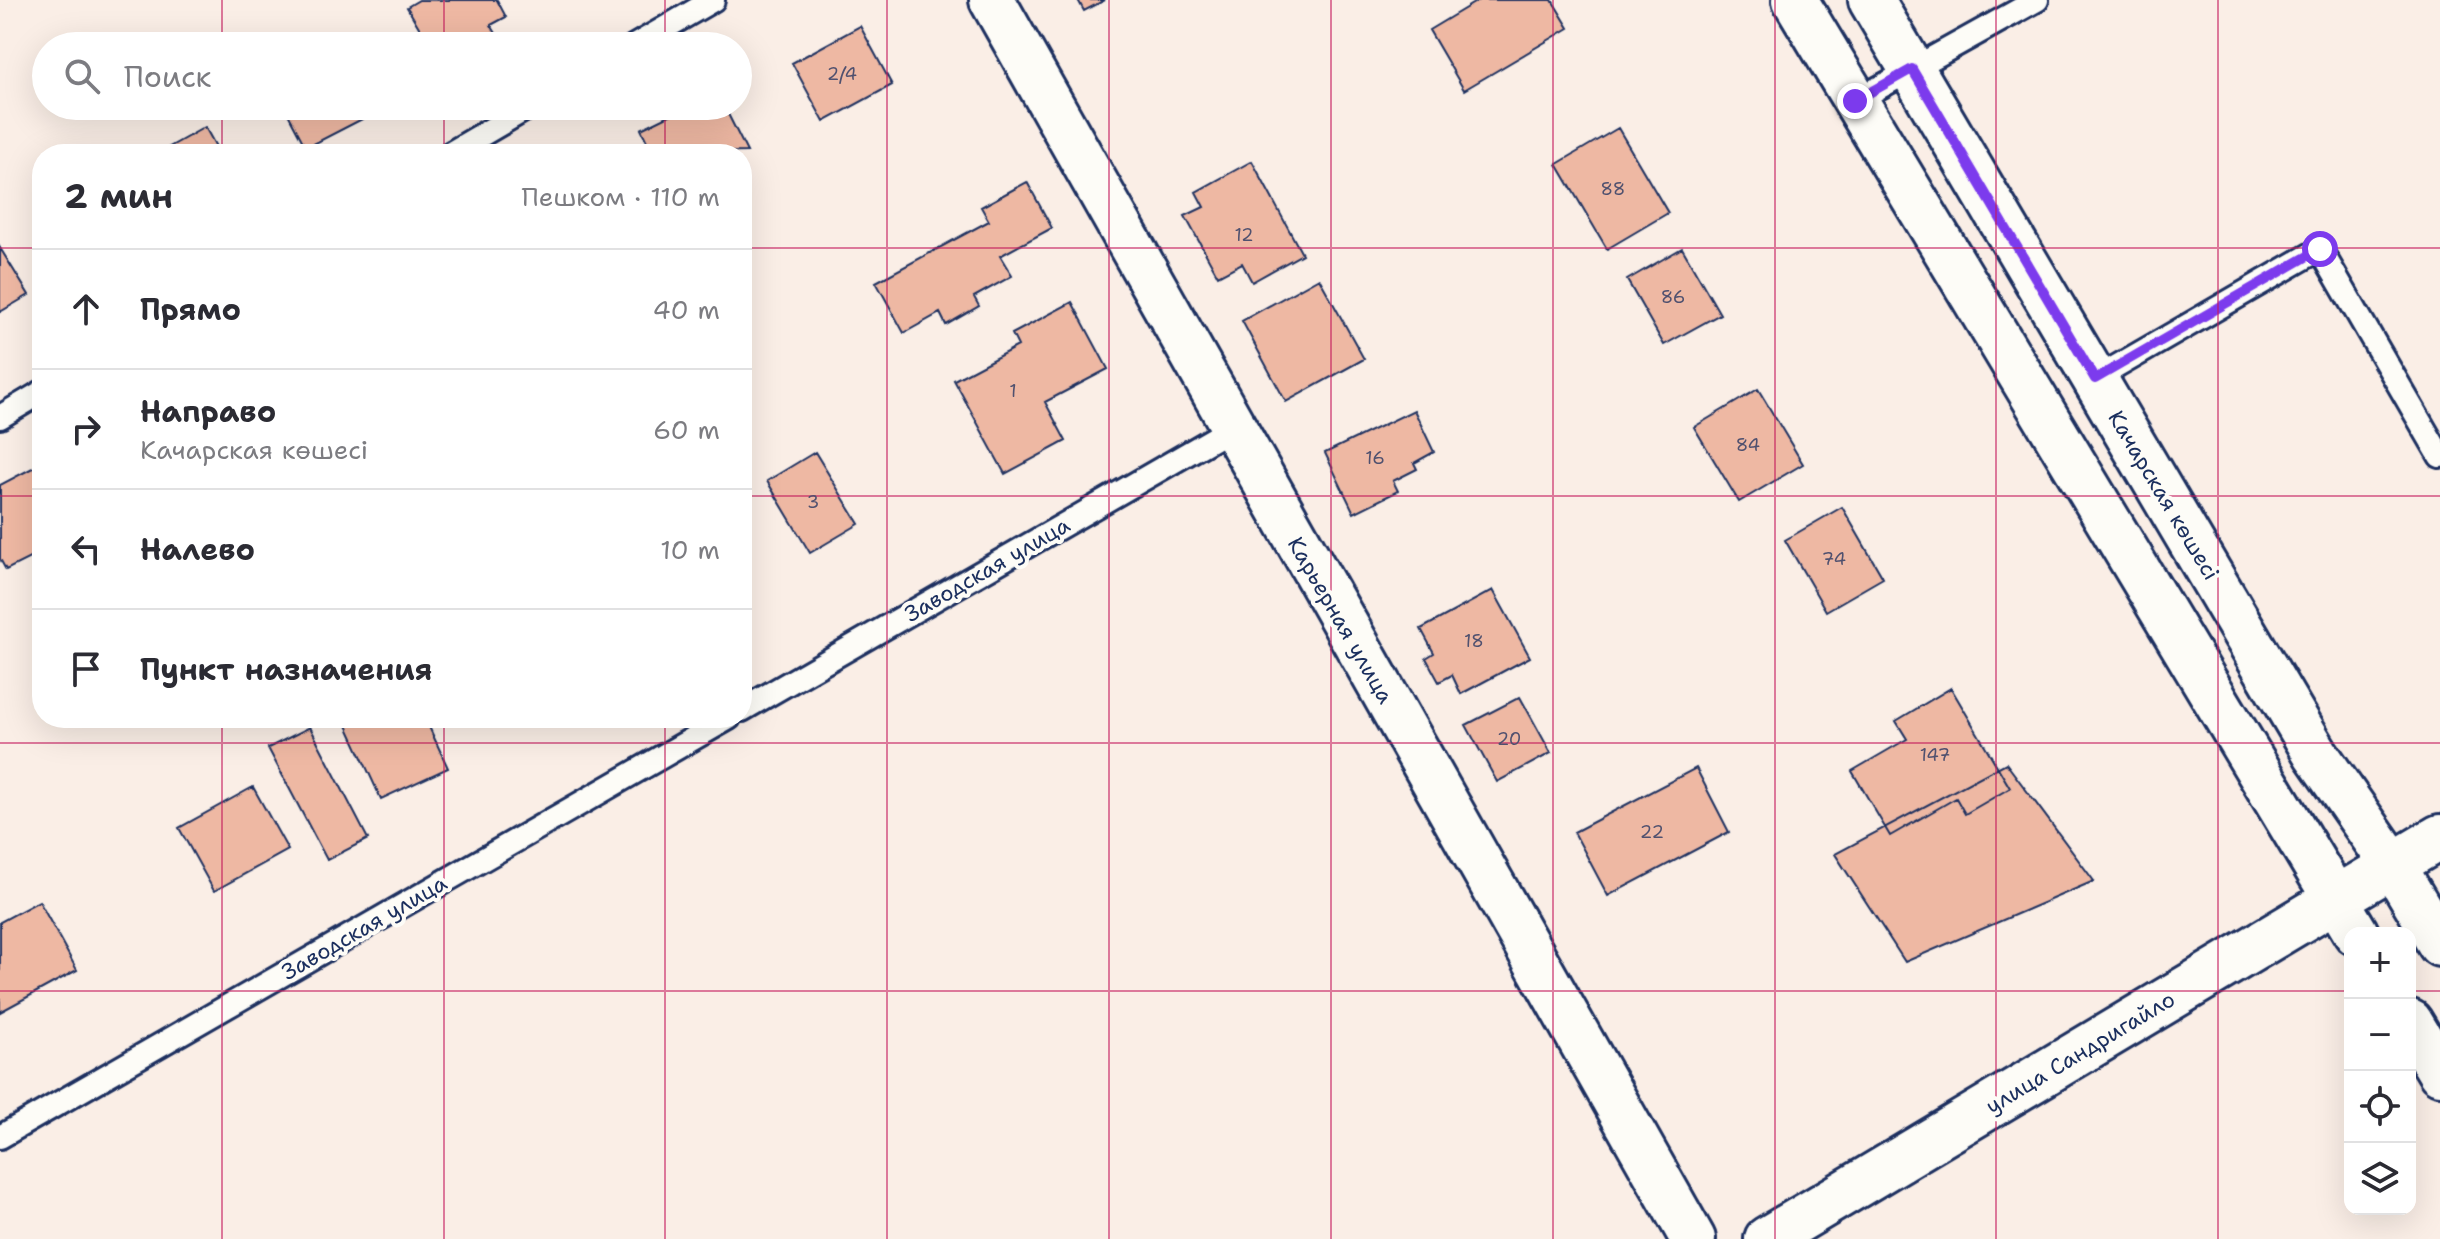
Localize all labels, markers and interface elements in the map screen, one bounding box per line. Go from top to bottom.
search box [32,32,752,120]
icon: search [60,54,104,98]
text: Поиск [124,56,212,97]
house number: 2/4 [827,62,857,86]
route end [1837,83,1873,119]
text: 2 мин [64,173,173,219]
house number: 88 [1601,177,1625,201]
text: Пешком · 110 m [522,179,720,214]
house number: 12 [1234,223,1254,247]
route start [2302,231,2338,267]
house number: 86 [1661,285,1685,309]
icon: ahead [64,287,108,331]
text: Прямо [140,289,241,330]
text: 40 m [653,292,720,327]
house number: 1 [1009,379,1017,403]
text: Направо [140,391,276,432]
street label: Качарская көшесі [2101,405,2226,585]
icon: right [64,407,108,451]
text: 60 m [653,412,720,447]
text: Качарская көшесі [140,432,368,467]
house number: 84 [1736,433,1760,457]
house number: 16 [1365,446,1385,470]
house number: 3 [807,490,819,514]
street label: Заводская улица [899,510,1075,629]
icon: left [64,527,108,571]
text: Налево [140,529,255,570]
text: 10 m [660,532,720,567]
street label: Карьерная улица [1281,532,1400,709]
house number: 74 [1822,547,1846,571]
house number: 18 [1464,629,1484,653]
icon: arrive [64,647,108,691]
text: Пункт назначения [140,649,432,690]
house number: 20 [1497,727,1521,751]
house number: 147 [1920,743,1950,767]
house number: 22 [1640,820,1664,844]
street label: Заводская улица [276,868,452,987]
map controls [2344,927,2416,1215]
button: + [2344,927,2416,999]
street label: улица Сандригайло [1980,984,2180,1120]
button: − [2344,999,2416,1071]
button: locate [2344,1071,2416,1143]
button: layers [2344,1143,2416,1215]

